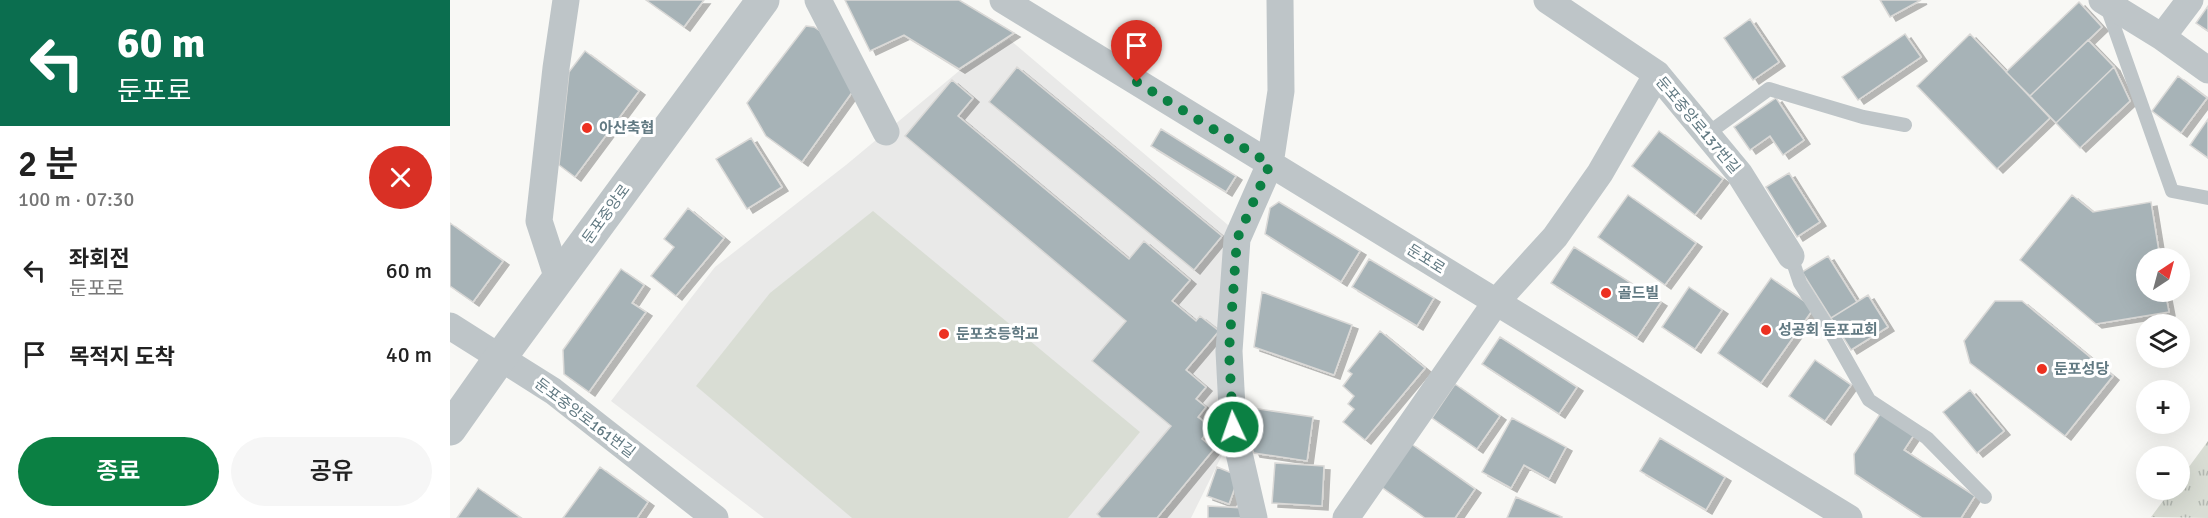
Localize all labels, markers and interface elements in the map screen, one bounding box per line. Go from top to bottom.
text: 60 m [117,18,206,69]
pin [1111,20,1162,82]
icon: left [18,24,96,102]
icon: arrive [1120,29,1153,62]
street label: 둔포중앙로137번길 [1652,73,1744,177]
text: 둔포로 [117,75,192,108]
place label: 아산축협 [599,119,654,137]
marker: 아산축협 [580,121,594,135]
text: 2 분 [18,142,78,187]
button: close [369,146,432,209]
street label: 둔포중앙로 [578,181,634,247]
text: 100 m · 07:30 [18,187,134,212]
street label: 둔포로 [1404,240,1448,278]
text: 좌회전 [69,245,130,272]
north arrow [2136,248,2190,302]
map controls [2136,248,2190,500]
icon: left [18,254,51,287]
text: 60 m [386,257,432,284]
text: 둔포로 [69,276,124,301]
place label: 골드빌 [1618,284,1659,302]
marker: 골드빌 [1599,286,1613,300]
button: layers [2136,314,2190,368]
place label: 성공회 둔포교회 [1778,321,1878,339]
marker: 성공회 둔포교회 [1759,323,1773,337]
place label: 둔포초등학교 [956,325,1039,343]
marker: 둔포초등학교 [937,327,951,341]
icon: arrive [18,338,51,371]
text: 40 m [386,341,432,368]
text: 목적지 도착 [69,343,175,370]
place label: 둔포성당 [2054,360,2109,378]
marker: 둔포성당 [2035,362,2049,376]
street label: 둔포중앙로161번길 [531,374,639,462]
button: + [2136,380,2190,434]
position arrow [1201,395,1265,459]
button: 종료 [18,437,219,506]
button: 공유 [231,437,432,506]
button: − [2136,446,2190,500]

